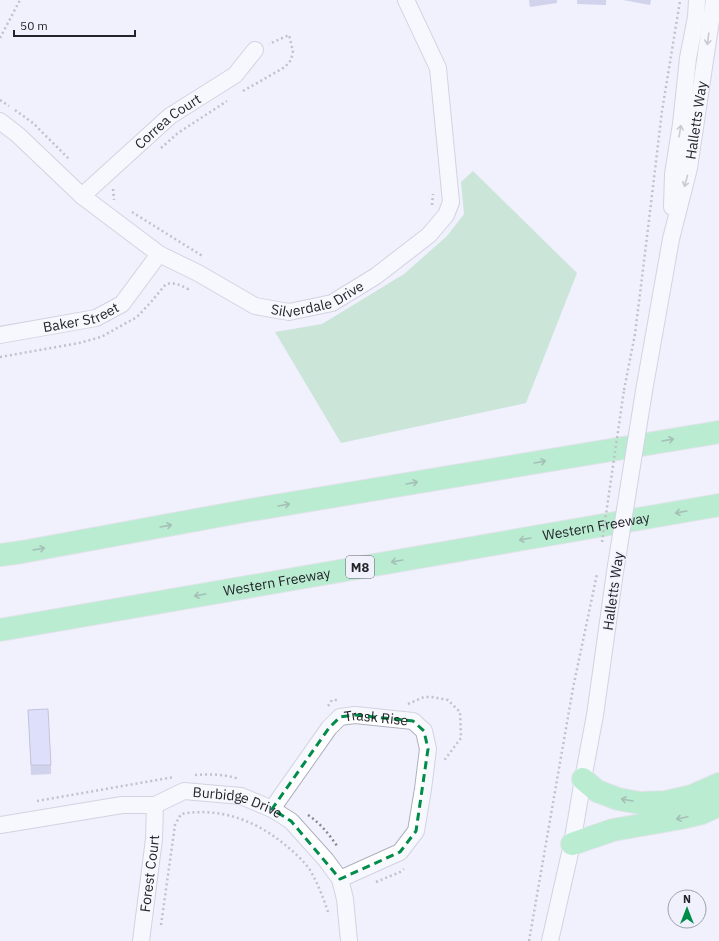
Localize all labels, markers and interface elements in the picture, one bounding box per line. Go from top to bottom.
scale bar [14,12,135,38]
text: 50 m [20,18,48,33]
one-way arrow [705,32,712,45]
street label: Halletts Way [681,80,711,161]
street label: Correa Court [131,90,204,153]
one-way arrow [676,125,684,138]
one-way arrow [682,174,689,187]
street label: Silverdale Drive [269,277,367,321]
street label: Baker Street [42,298,122,336]
one-way arrow [661,436,674,444]
one-way arrow [533,458,546,466]
one-way arrow [405,479,418,487]
one-way arrow [277,501,290,509]
street label: Western Freeway [541,508,651,545]
one-way arrow [674,508,687,516]
one-way arrow [160,521,173,529]
one-way arrow [519,535,532,543]
one-way arrow [32,544,45,552]
street label: Halletts Way [599,551,627,631]
road number: M8 [346,556,374,578]
one-way arrow [391,557,404,565]
street label: Western Freeway [222,564,332,600]
one-way arrow [194,591,207,599]
street label: Trask Rise [343,706,409,729]
street label: Burbidge Drive [192,783,286,823]
one-way arrow [621,796,634,804]
one-way arrow [676,814,689,822]
street label: Forest Court [136,835,163,913]
north arrow [667,889,707,929]
text: N [683,892,691,906]

